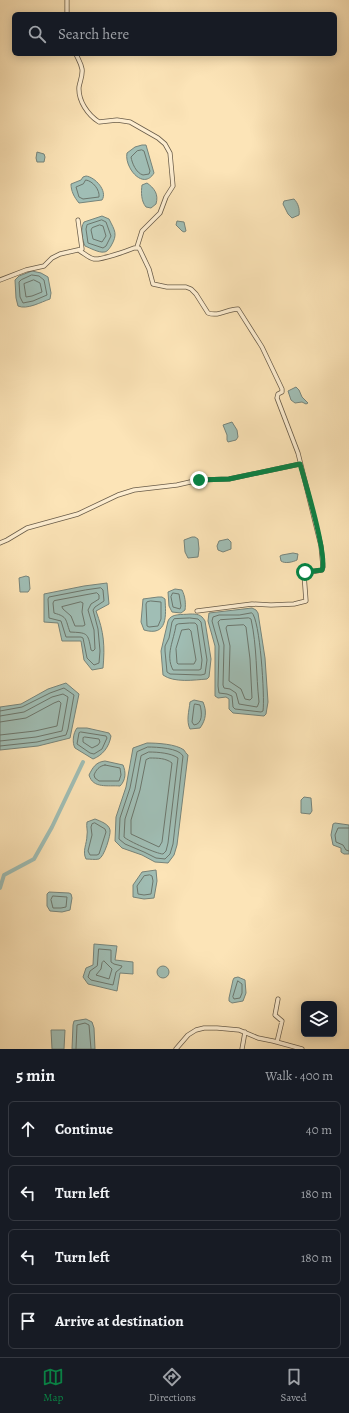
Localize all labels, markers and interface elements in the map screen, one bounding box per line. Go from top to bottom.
search box [12,12,337,56]
icon: search [26,23,48,45]
text: Search here [58,24,129,44]
route end [190,471,208,489]
route start [296,563,314,581]
map controls [301,1001,337,1037]
button: layers [301,1001,337,1037]
text: 5 min [16,1064,55,1087]
text: Walk · 400 m [265,1067,333,1084]
icon: ahead [17,1118,39,1140]
text: Continue [55,1119,113,1139]
text: 40 m [306,1121,332,1138]
icon: left [17,1182,39,1204]
text: Turn left [55,1183,110,1203]
text: 180 m [301,1185,332,1202]
icon: left [17,1246,39,1268]
text: Turn left [55,1247,110,1267]
text: 180 m [301,1249,332,1266]
icon: arrive [17,1310,39,1332]
text: Arrive at destination [55,1311,184,1331]
tab: Map [42,1366,64,1405]
tab: Directions [149,1366,196,1405]
tab: Saved [281,1366,307,1405]

